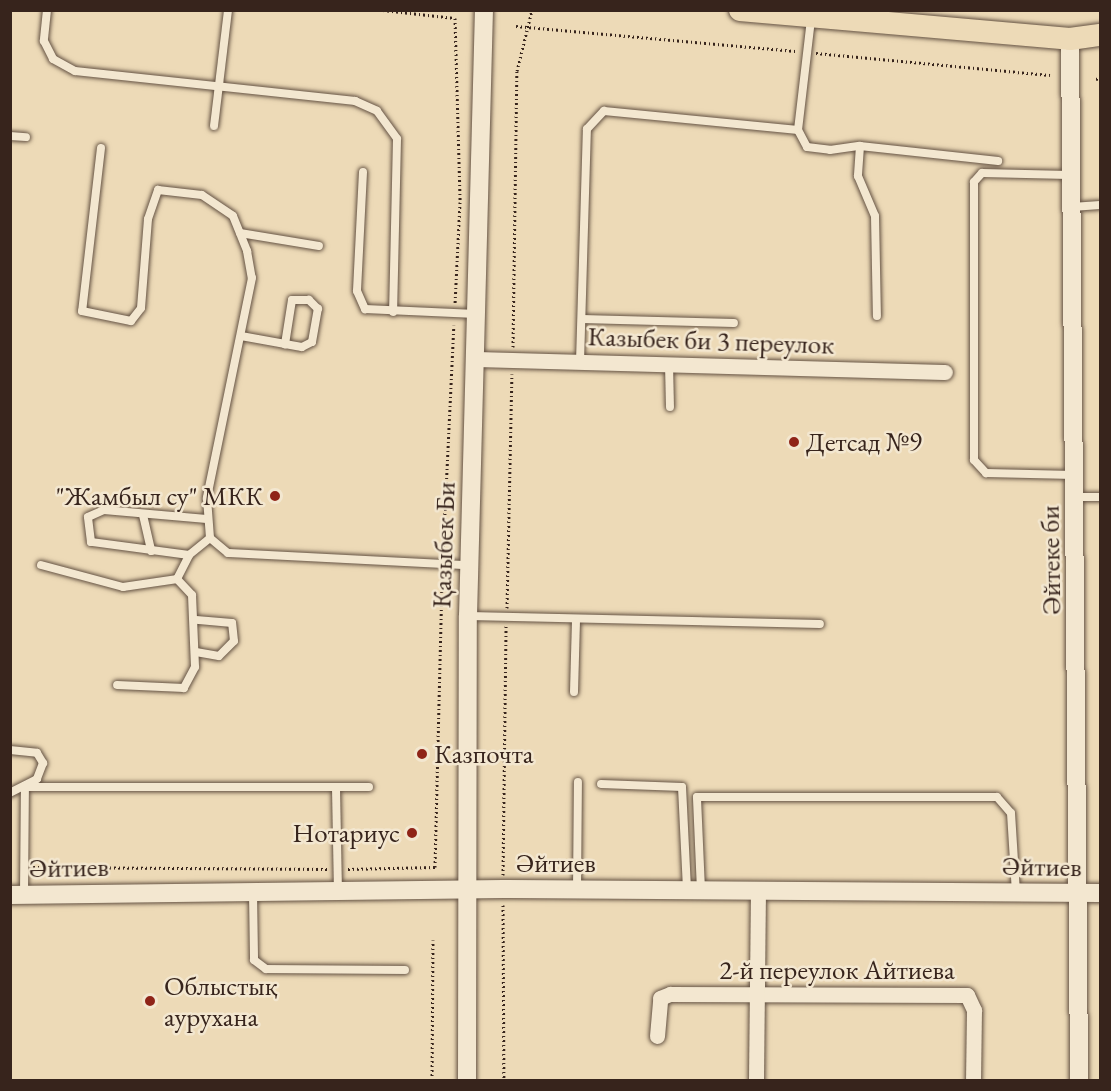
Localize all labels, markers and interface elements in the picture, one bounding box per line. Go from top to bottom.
street label: Казыбек би 3 переулок [587,320,835,360]
place label: Детсад №9 [806,426,922,458]
marker: Детсад №9 [787,435,801,449]
place label: "Жамбыл су" МКК [56,480,263,512]
street label: Қазыбек Би [425,481,461,609]
marker: "Жамбыл су" МКК [268,489,282,503]
street label: Әйтеке би [1033,505,1067,615]
place label: Казпочта [434,738,534,770]
marker: Казпочта [415,747,429,761]
place label: Нотариус [293,817,400,849]
marker: Нотариус [405,826,419,840]
street label: Әйтиев [516,847,596,879]
street label: Әйтиев [1002,849,1082,883]
street label: Әйтиев [29,850,109,884]
street label: 2-й переулок Айтиева [719,954,955,986]
place label: Облыстық аурухана [164,969,278,1032]
marker: Облыстық аурухана [141,992,159,1010]

